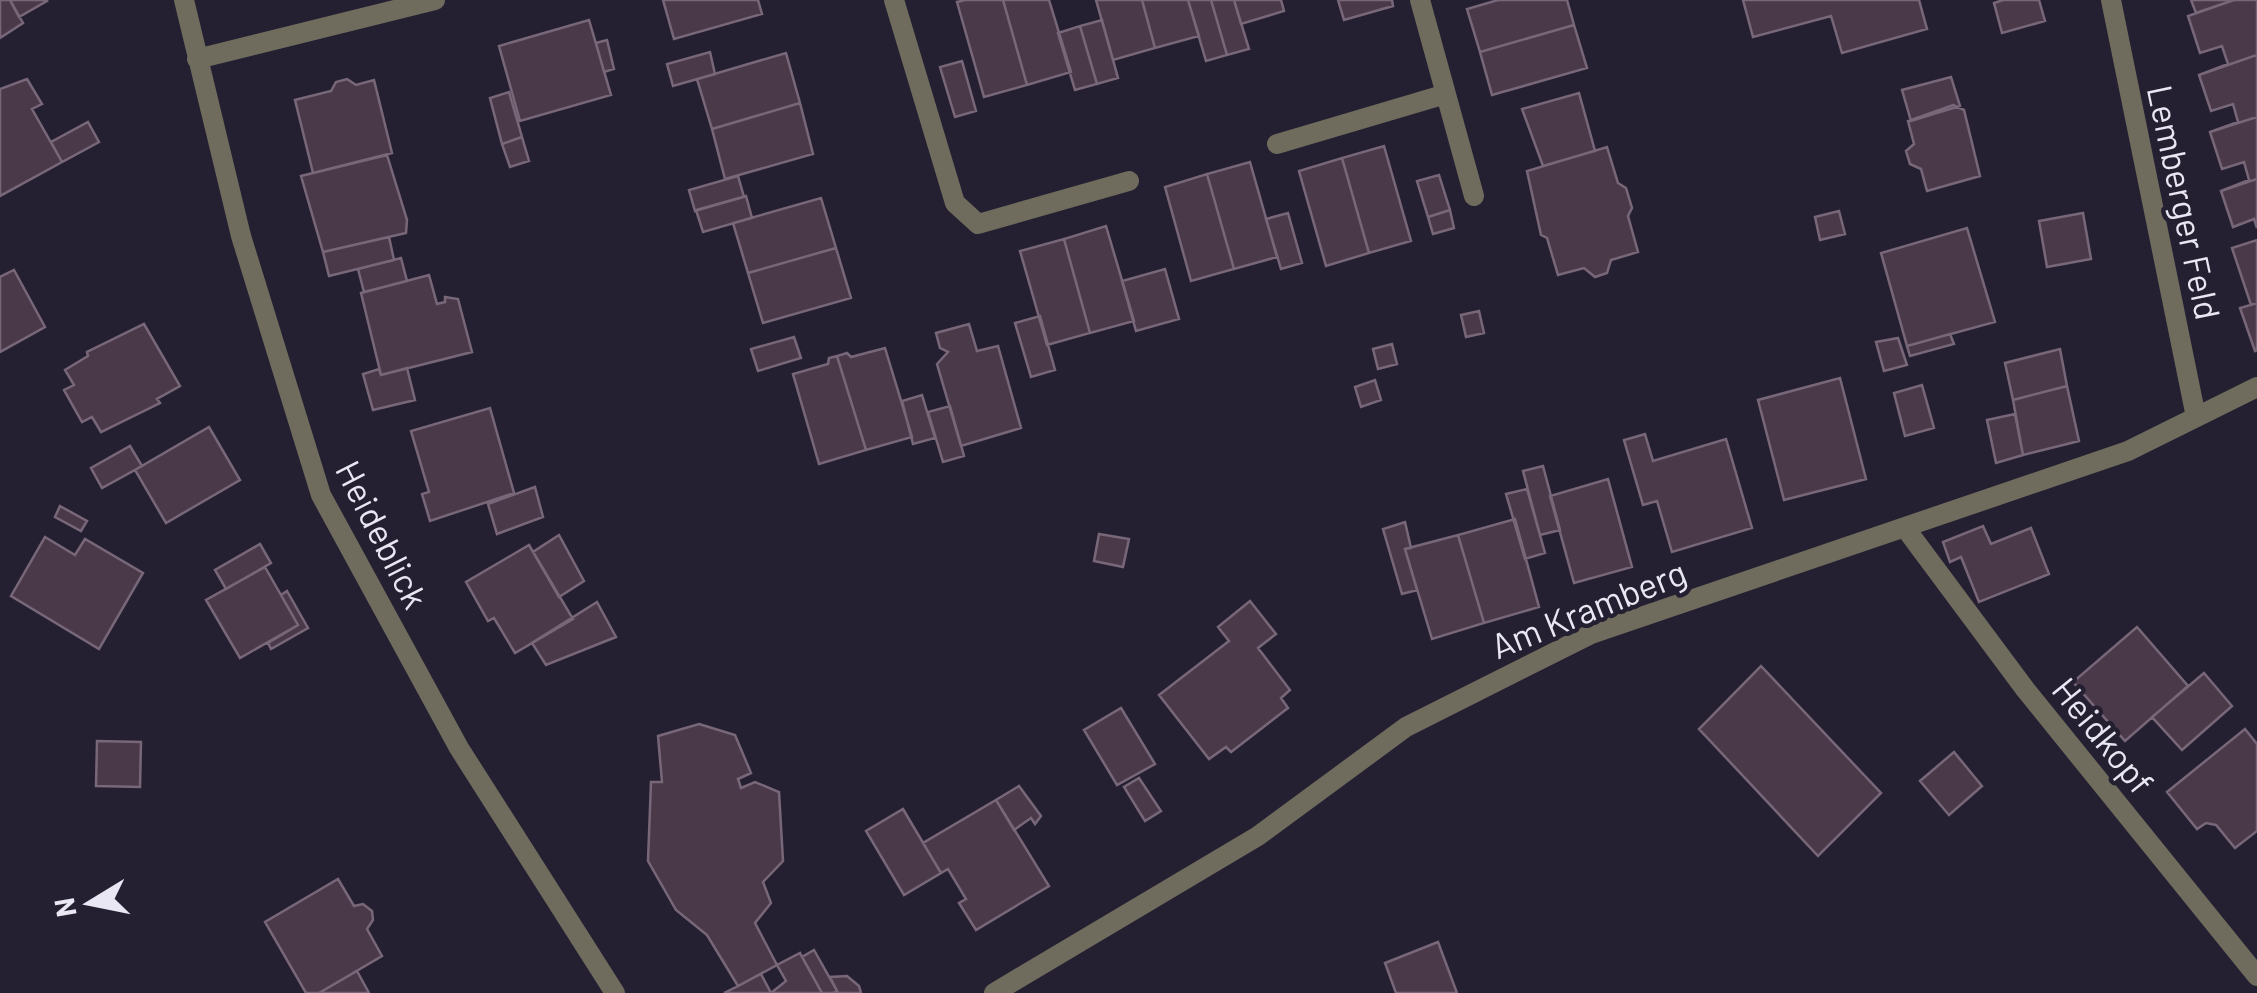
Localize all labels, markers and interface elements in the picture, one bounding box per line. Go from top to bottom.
street label: Lemberger Feld [2140,81,2230,323]
street label: Heideblick [328,453,438,615]
street label: Am Kramberg [1484,550,1692,666]
street label: Heidkopf [2044,668,2164,802]
north arrow [40,853,140,953]
text: N [46,895,83,920]

